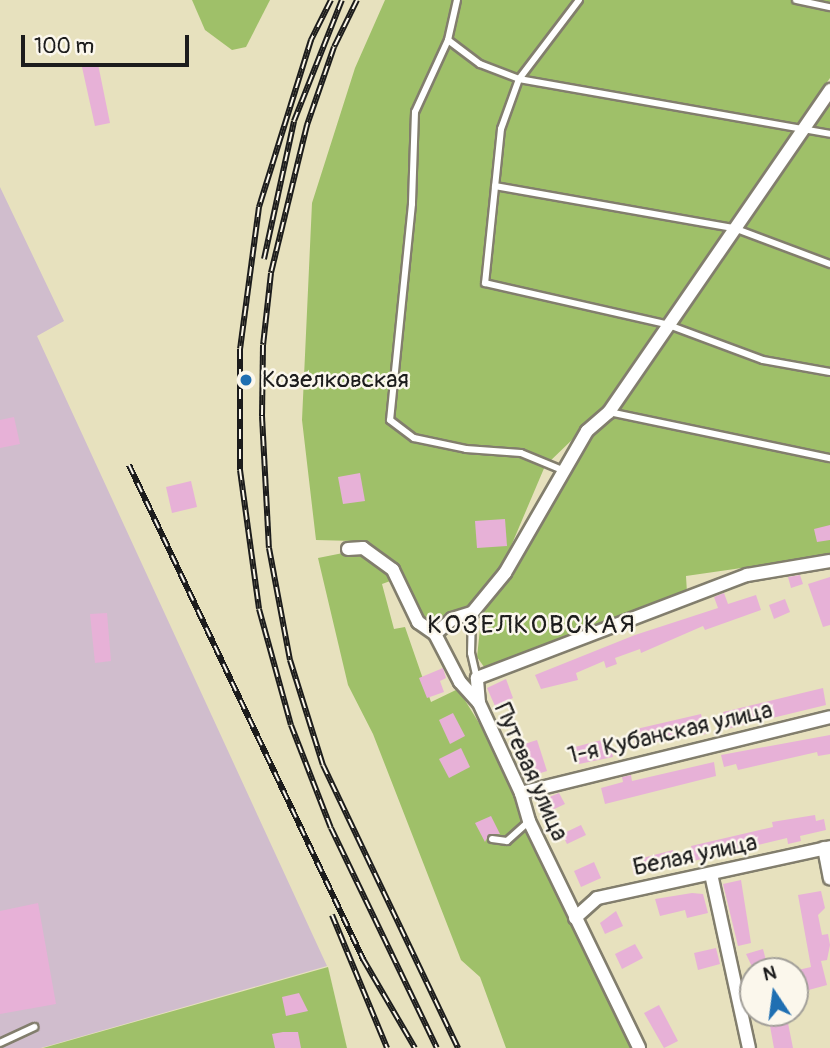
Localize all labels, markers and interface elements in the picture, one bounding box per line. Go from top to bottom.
scale bar [24,21,192,65]
text: 100 m [34,33,94,60]
place label: Козелковская [262,366,409,394]
marker: Козелковская [236,370,256,390]
district label: КОЗЕЛКОВСКАЯ [429,610,635,642]
street label: 1-я Кубанская улица [565,695,775,771]
street label: Путевая улица [488,699,574,845]
street label: Белая улица [630,828,760,882]
north arrow [739,957,809,1027]
text: N [761,960,779,987]

